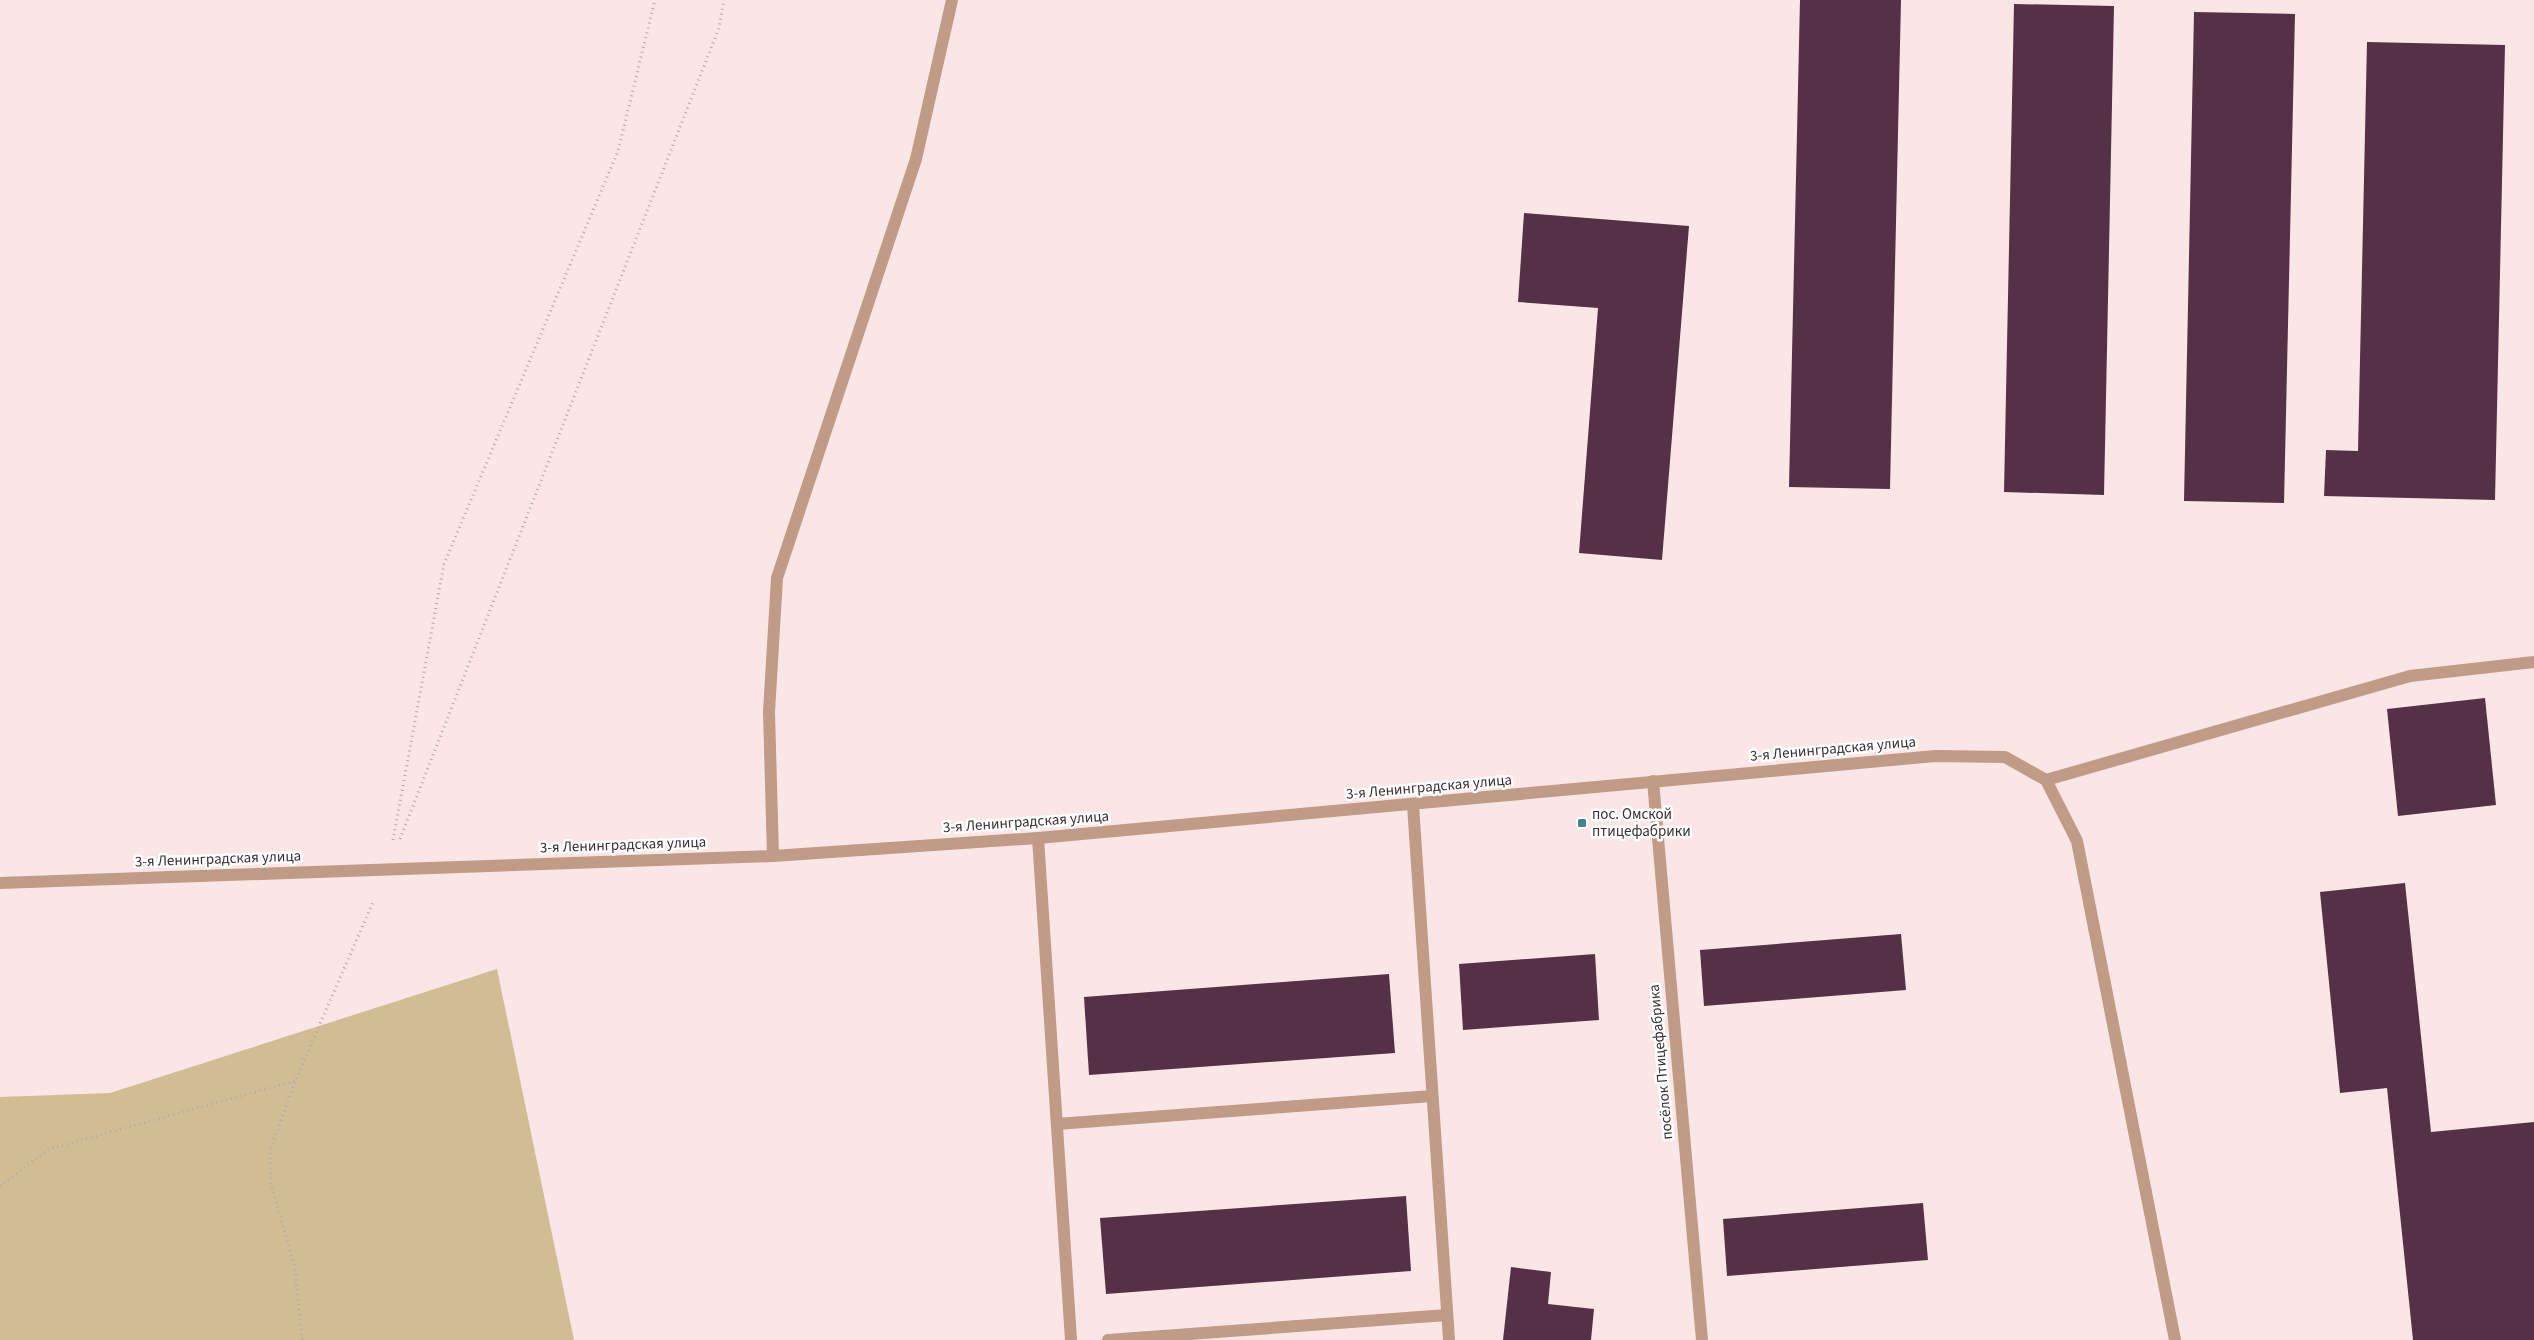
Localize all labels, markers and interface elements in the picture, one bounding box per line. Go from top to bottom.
street label: 3-я Ленинградская улица [1749,731,1917,767]
street label: 3-я Ленинградская улица [1345,769,1513,805]
place label: пос. Омской птицефабрики [1592,804,1691,842]
street label: 3-я Ленинградская улица [942,806,1110,838]
marker: пос. Омской птицефабрики [1576,817,1588,829]
street label: 3-я Ленинградская улица [539,832,707,858]
street label: 3-я Ленинградская улица [134,846,302,872]
street label: посёлок Птицефабрика [1644,983,1678,1141]

